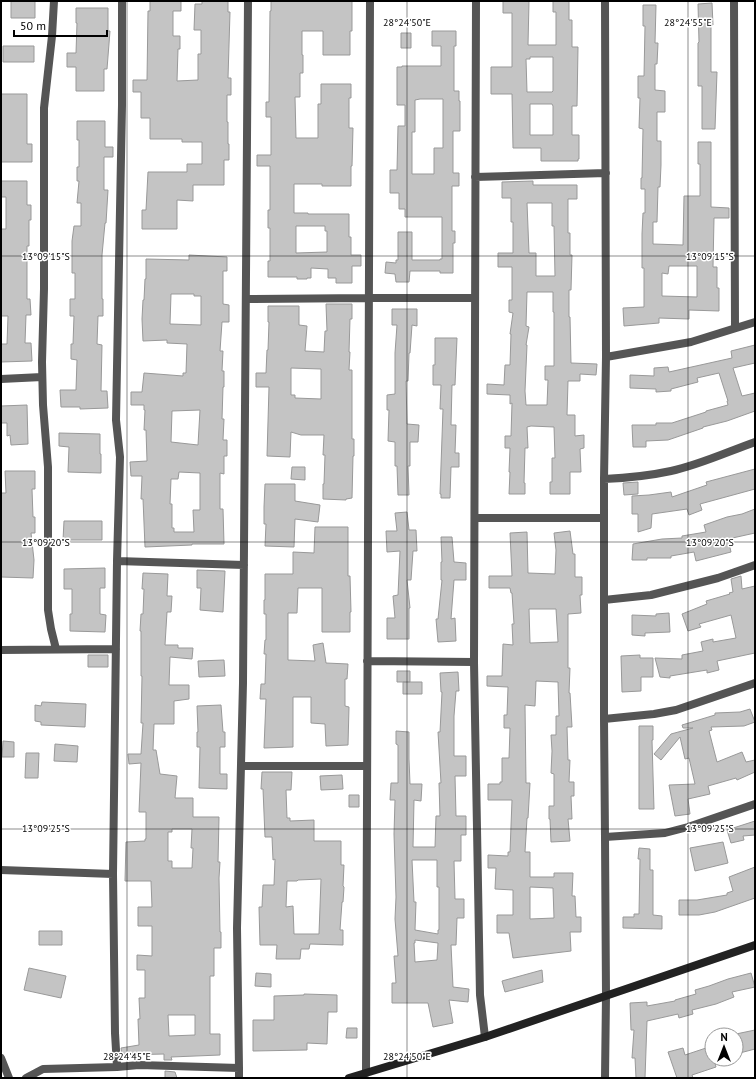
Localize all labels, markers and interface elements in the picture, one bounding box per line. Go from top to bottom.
scale bar [14,12,107,38]
text: 28°24'50"E [383,16,431,29]
text: 28°24'55"E [664,16,712,29]
text: 50 m [20,18,46,33]
text: 13°09'15"S [22,250,70,263]
text: 13°09'15"S [686,250,734,263]
text: 13°09'20"S [22,536,70,549]
text: 13°09'20"S [686,536,734,549]
text: 13°09'25"S [22,822,70,835]
text: 13°09'25"S [686,822,734,835]
north arrow [704,1027,744,1067]
text: N [720,1030,728,1044]
text: 28°24'45"E [103,1050,151,1063]
text: 28°24'50"E [383,1050,431,1063]

